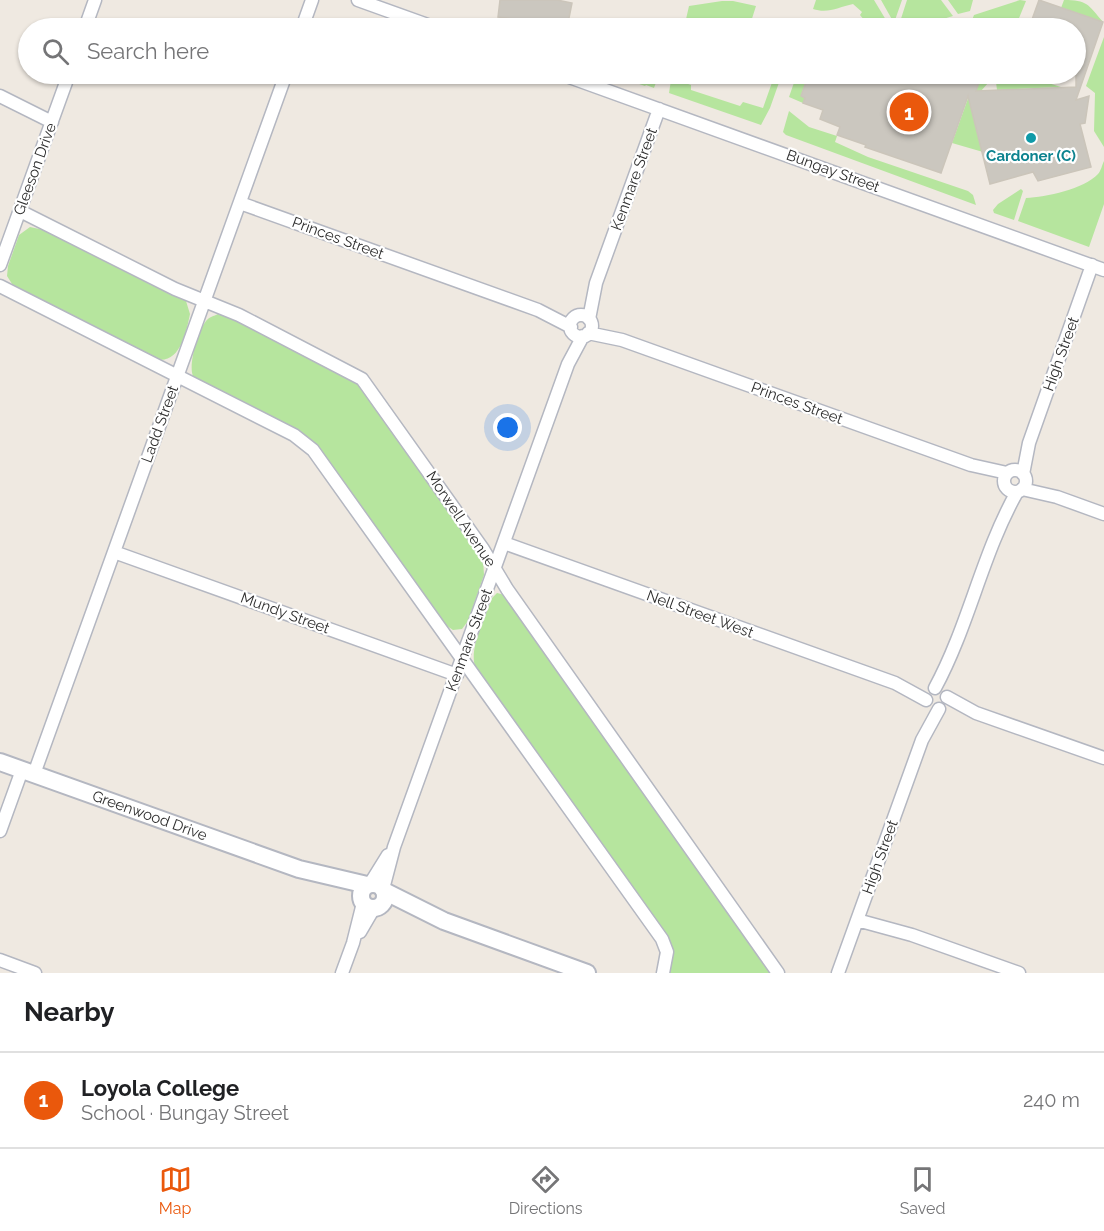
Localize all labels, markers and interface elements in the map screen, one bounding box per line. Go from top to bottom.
search box [18,18,1086,84]
icon: search [39,35,72,68]
text: Search here [87,38,209,64]
pin: 1 [890,90,928,134]
street label: Gleeson Drive [10,120,60,218]
street label: Kenmare Street [607,125,661,233]
marker: Cardoner (C) [1024,131,1038,145]
street label: Bungay Street [784,146,882,196]
place label: Cardoner (C) [986,147,1076,165]
street label: Princes Street [290,213,386,263]
street label: High Street [1039,314,1083,394]
street label: Princes Street [749,378,845,428]
street label: Ladd Street [138,383,182,465]
your location [493,413,522,442]
street label: Morwell Avenue [422,468,500,570]
street label: Kenmare Street [442,586,496,694]
street label: Nell Street West [644,586,756,642]
street label: Mundy Street [238,589,332,637]
street label: Greenwood Drive [90,787,210,844]
street label: High Street [858,817,902,897]
text: Nearby [24,997,114,1027]
text: Loyola College [81,1075,239,1101]
text: 1 [39,1088,48,1112]
text: 240 m [1023,1088,1080,1112]
text: School · Bungay Street [81,1101,289,1125]
tab: Map [159,1163,192,1218]
tab: Directions [509,1163,583,1218]
tab: Saved [900,1163,945,1218]

